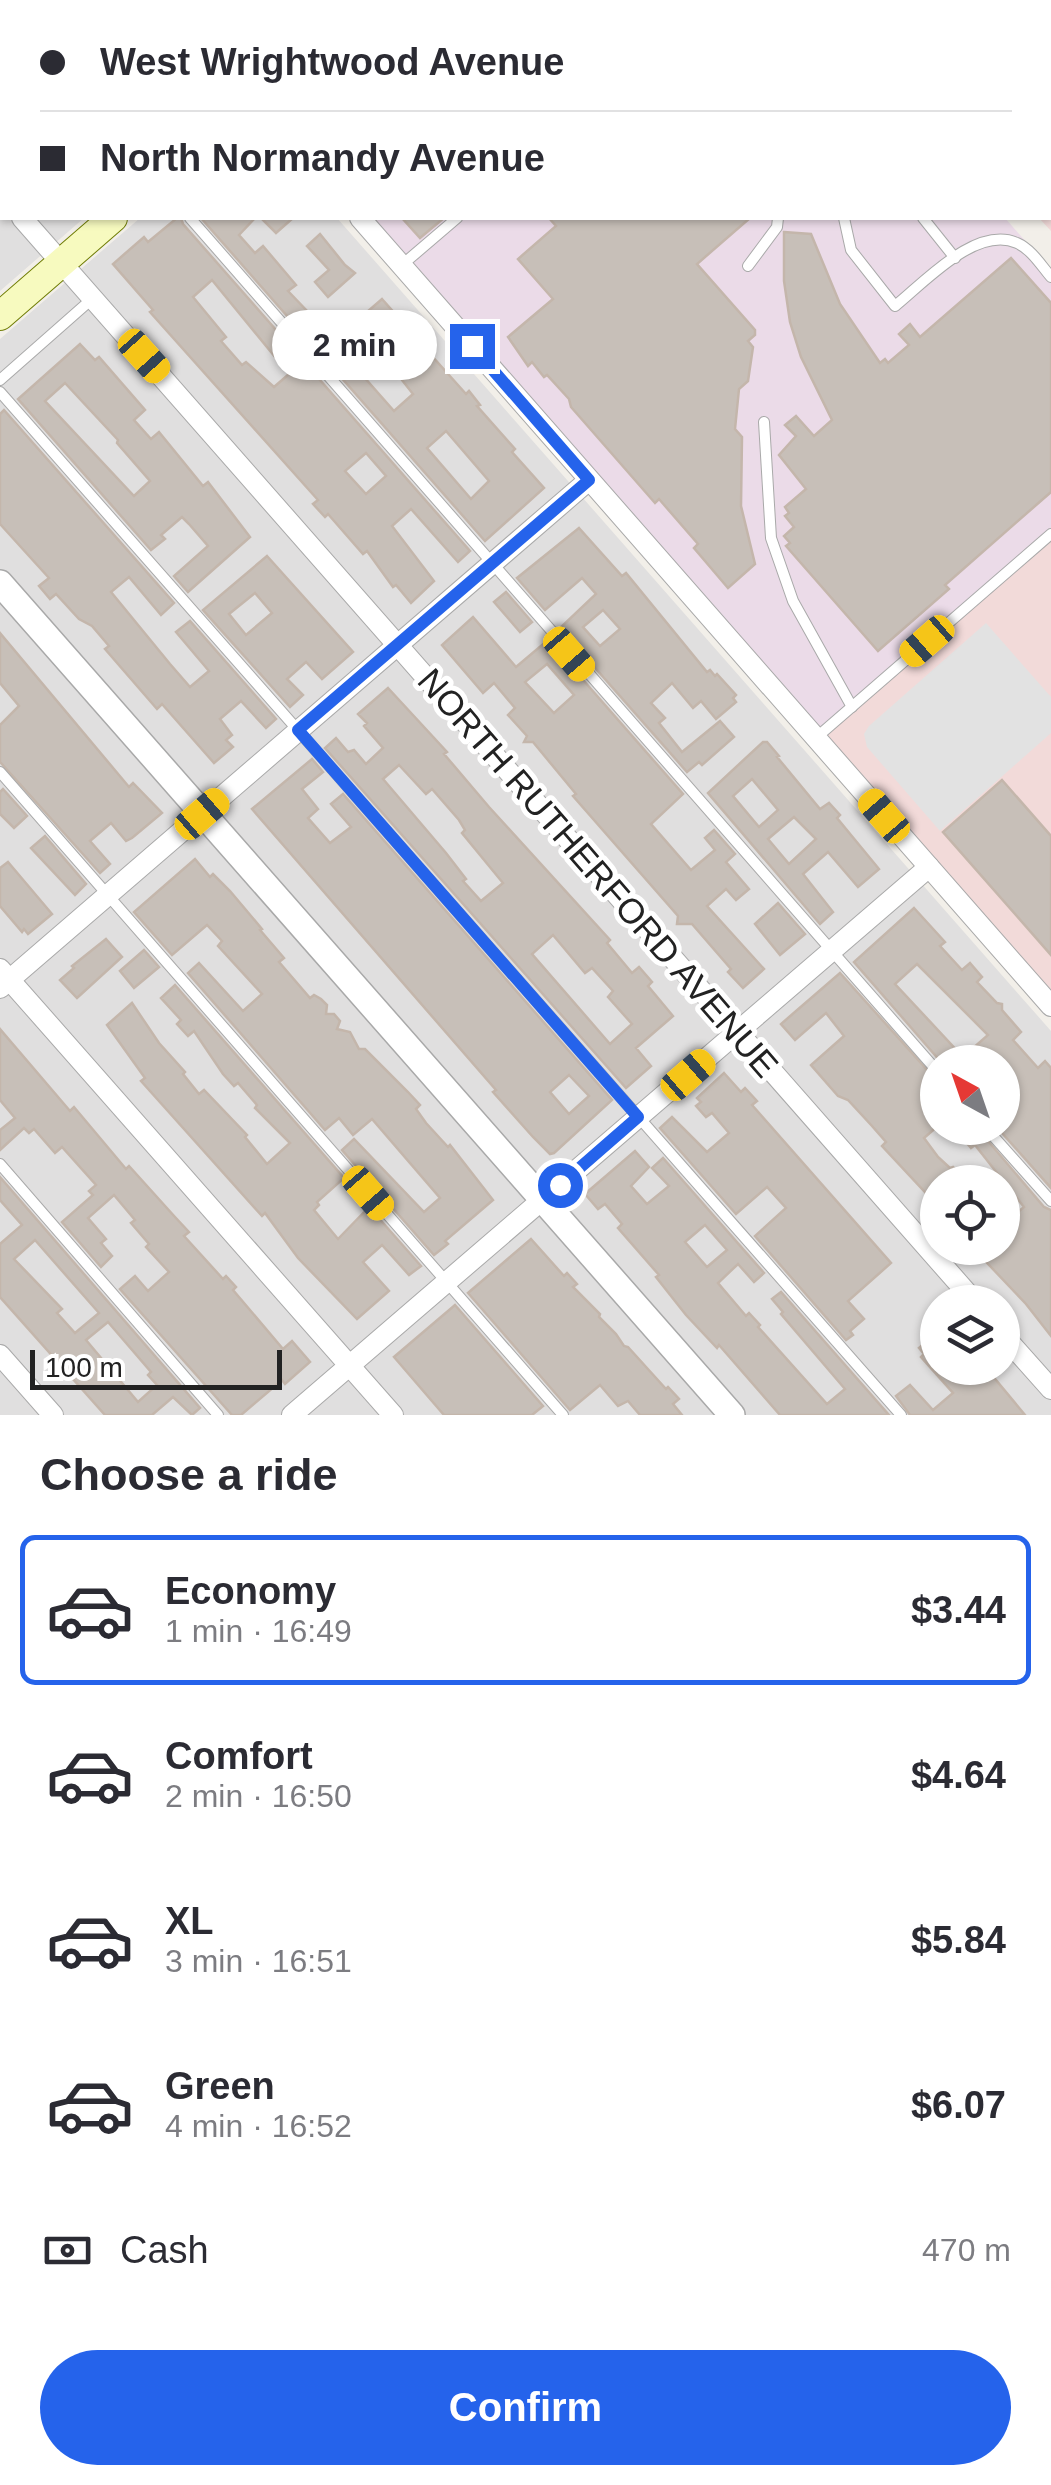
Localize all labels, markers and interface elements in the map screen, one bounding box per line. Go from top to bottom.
text: West Wrightwood Avenue [100,41,564,83]
text: North Normandy Avenue [100,137,545,179]
callout: 2 min [272,311,437,381]
car [113,324,175,388]
route end [450,324,495,369]
text: 2 min [313,327,396,363]
car [895,610,959,672]
car [538,622,600,686]
street label: NORTH RUTHERFORD AVENUE [411,661,786,1085]
car [170,783,234,845]
car [853,784,915,848]
car [656,1044,720,1106]
north arrow [920,1045,1020,1145]
map controls [920,1045,1020,1385]
car [337,1161,399,1225]
route start [538,1163,583,1208]
button: locate [920,1165,1020,1265]
button: layers [920,1285,1020,1385]
scale bar [30,1345,282,1390]
text: 100 m [45,1352,123,1383]
text: Choose a ride [40,1449,338,1500]
icon: car [45,1565,135,1655]
text: Economy [165,1570,336,1612]
text: $3.44 [911,1589,1006,1631]
text: 1 min · 16:49 [165,1613,352,1649]
icon: car [45,1730,135,1820]
text: Comfort [165,1735,313,1777]
text: $4.64 [911,1754,1006,1796]
text: 2 min · 16:50 [165,1778,352,1814]
icon: car [45,1895,135,1985]
text: XL [165,1900,214,1942]
text: $5.84 [911,1919,1006,1961]
text: 3 min · 16:51 [165,1943,352,1979]
icon: car [45,2060,135,2150]
text: Green [165,2065,275,2107]
text: $6.07 [911,2084,1006,2126]
text: 4 min · 16:52 [165,2108,352,2144]
icon: cash [40,2223,95,2278]
text: Cash [120,2229,209,2271]
text: 470 m [922,2232,1011,2268]
button: Confirm [40,2350,1011,2465]

